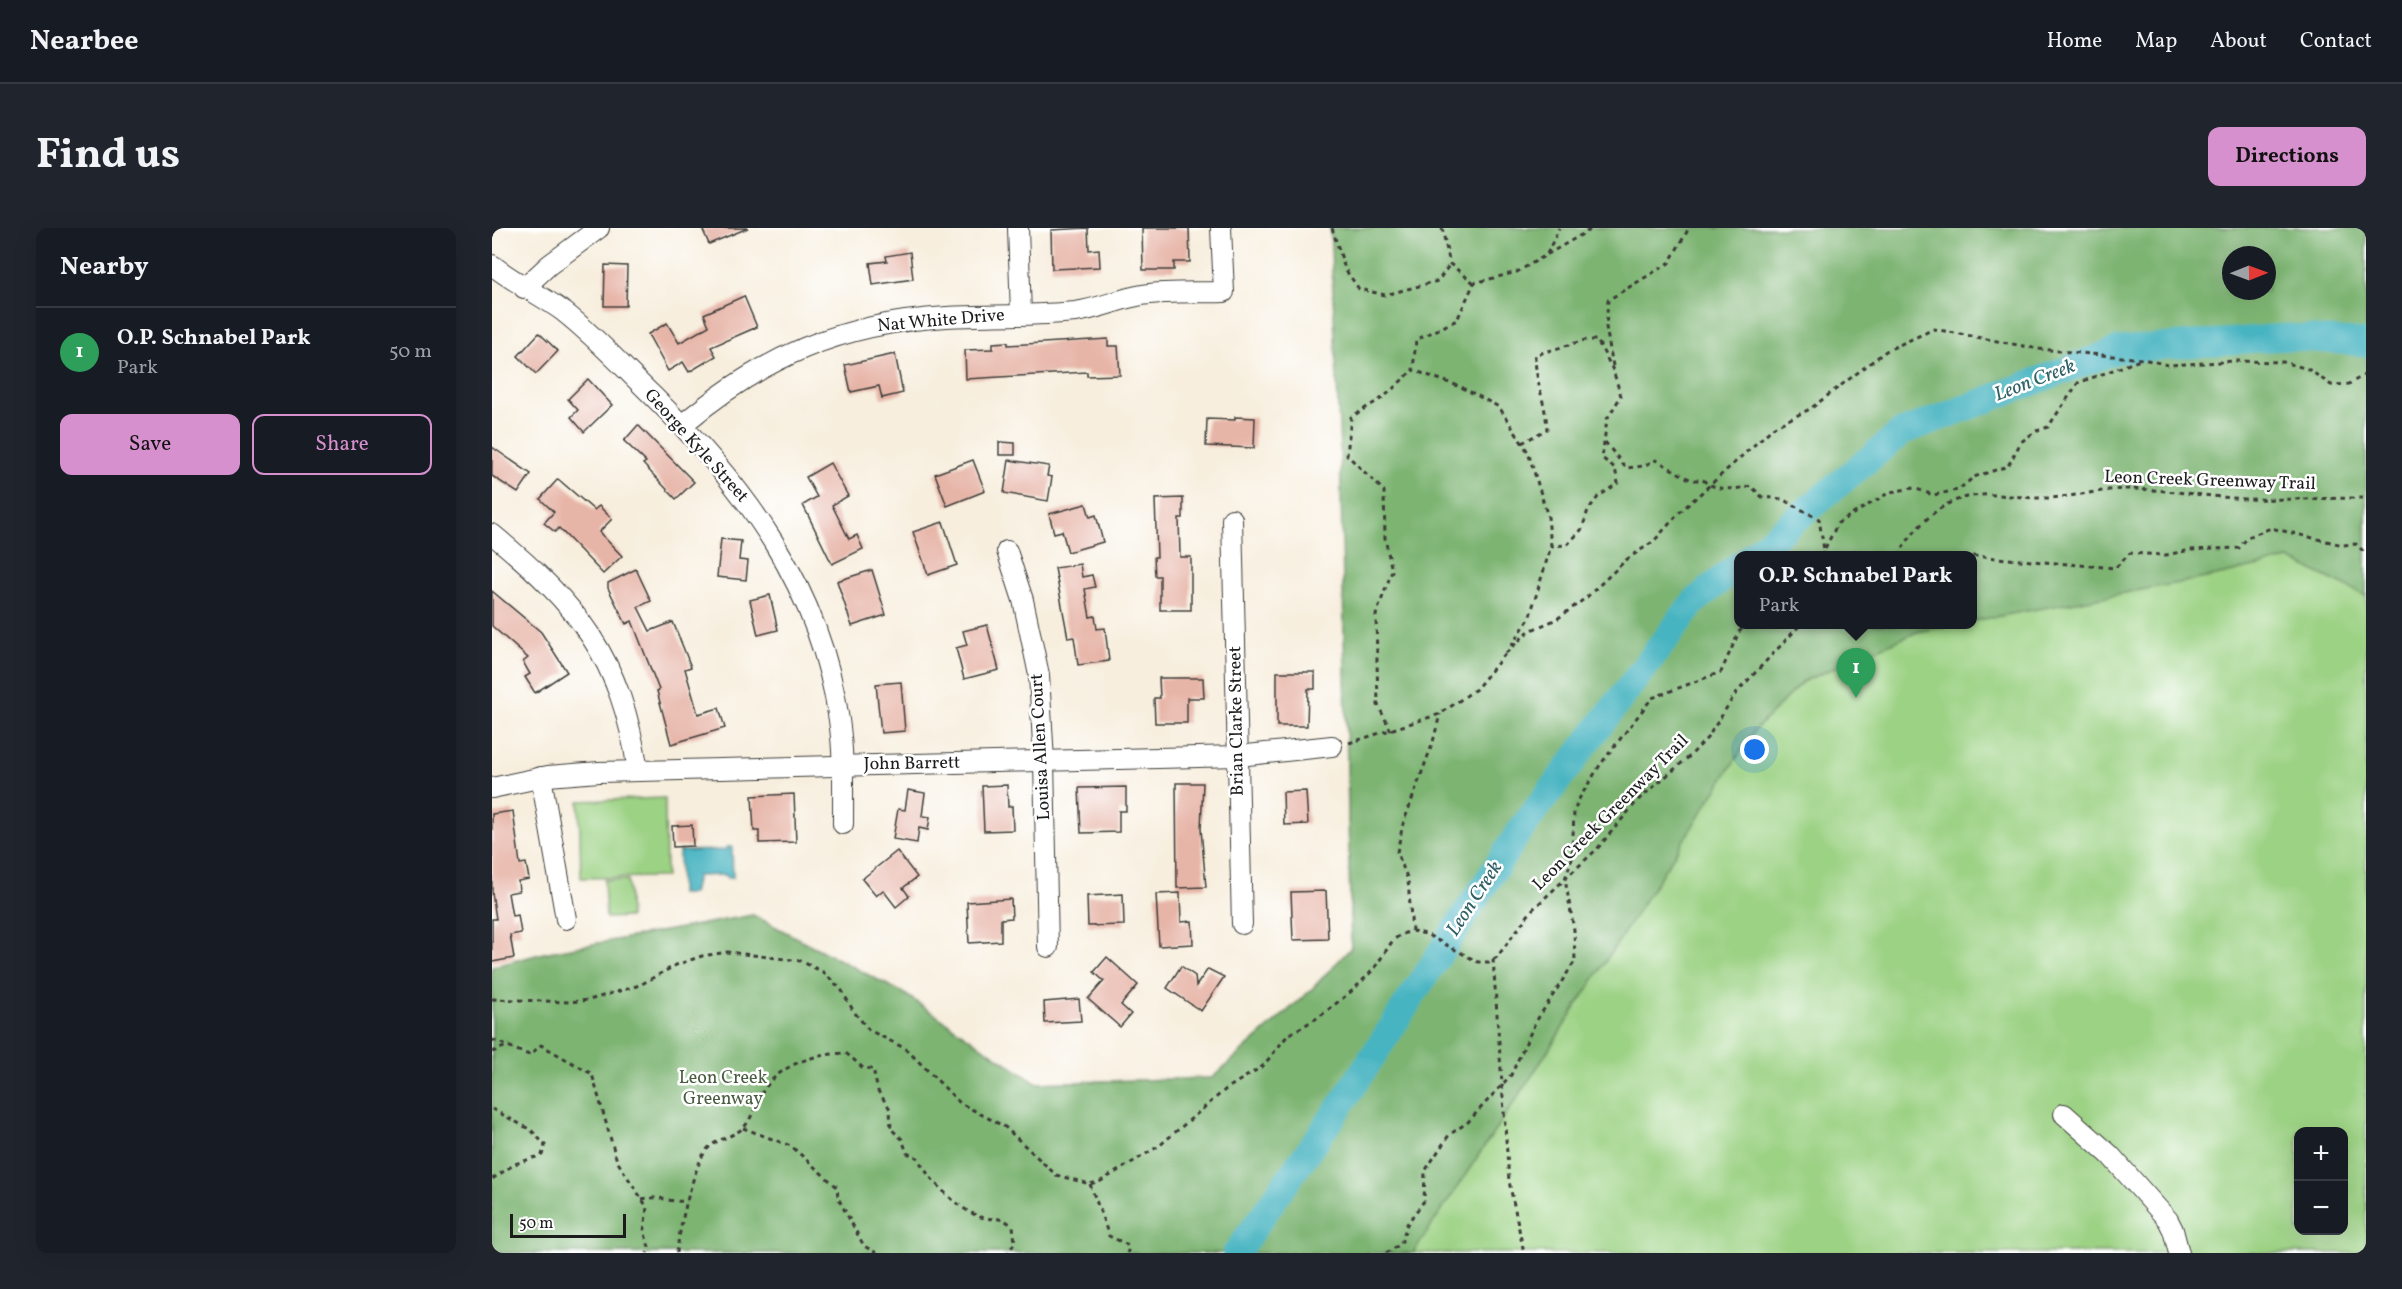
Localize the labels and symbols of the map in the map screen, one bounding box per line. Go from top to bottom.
north arrow [2222,246,2276,300]
street label: Nat White Drive [876,303,1006,339]
water label: Leon Creek [1990,353,2080,409]
street label: George Kyle Street [638,384,754,508]
street label: Leon Creek Greenway Trail [2104,465,2316,497]
street label: Brian Clarke Street [1223,646,1251,796]
pin: 1 [1836,648,1876,698]
street label: Louisa Allen Court [1025,673,1057,821]
street label: Leon Creek Greenway Trail [1527,729,1695,897]
your location [1740,735,1769,764]
street label: John Barrett [863,751,961,777]
water label: Leon Creek [1440,856,1510,942]
park label: Leon Creek Greenway [679,1066,768,1112]
scale bar [510,1211,626,1238]

